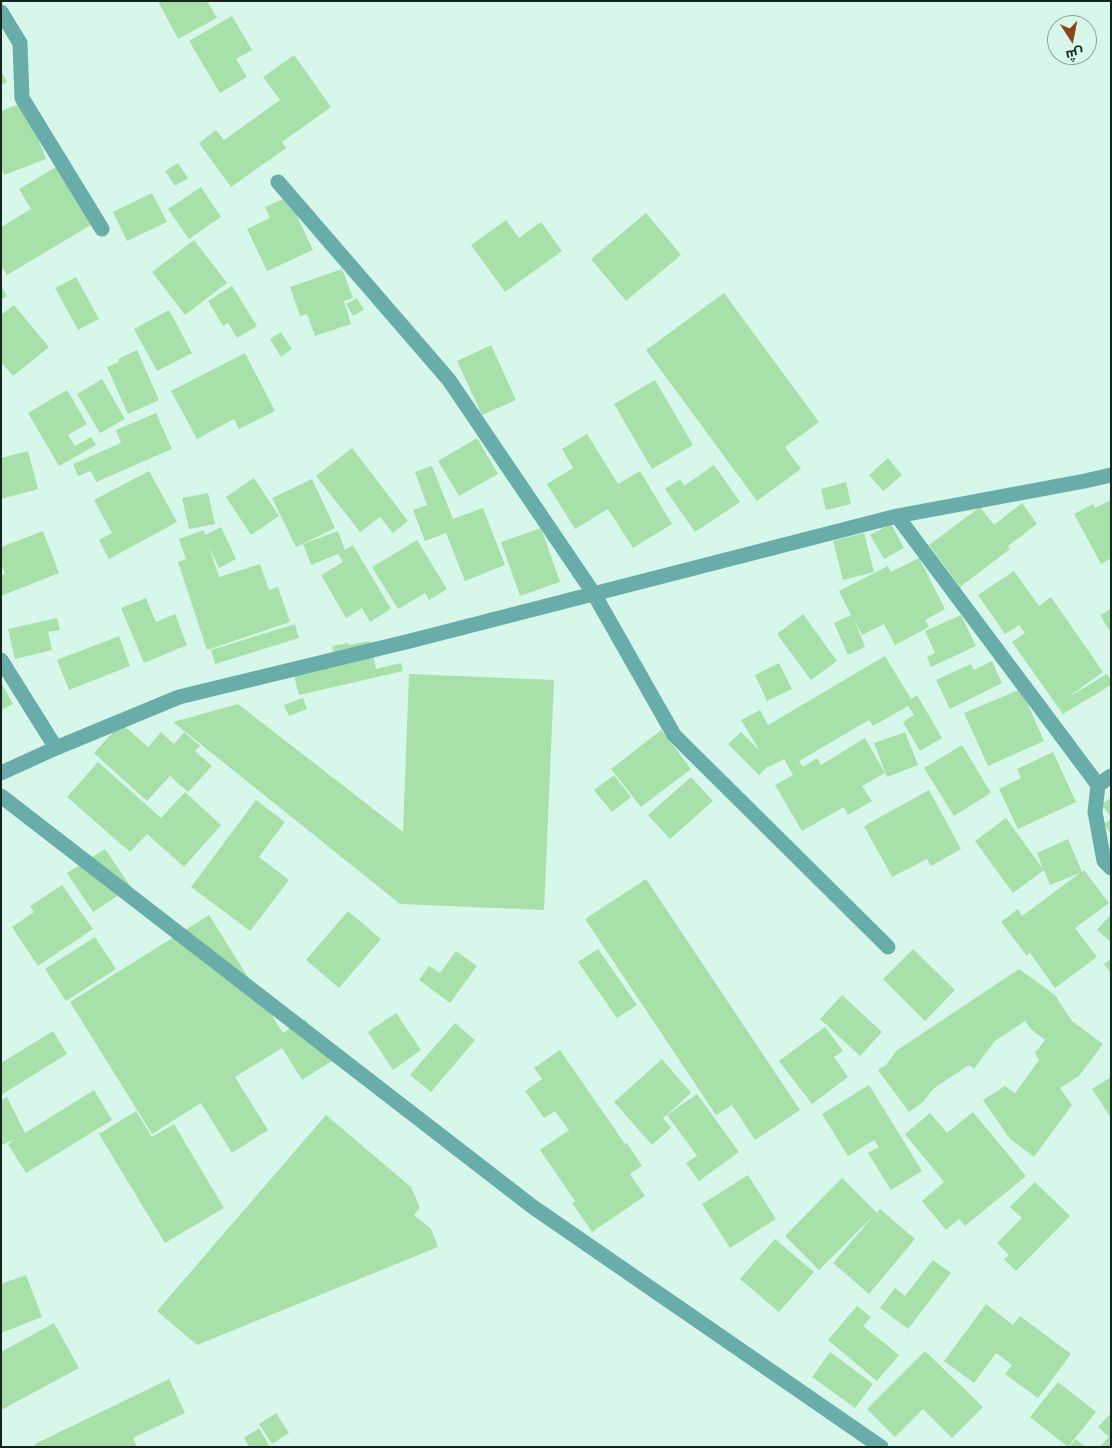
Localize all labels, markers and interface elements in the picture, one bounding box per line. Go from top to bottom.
north arrow [1047,15,1097,65]
text: ش [1064,44,1085,64]

